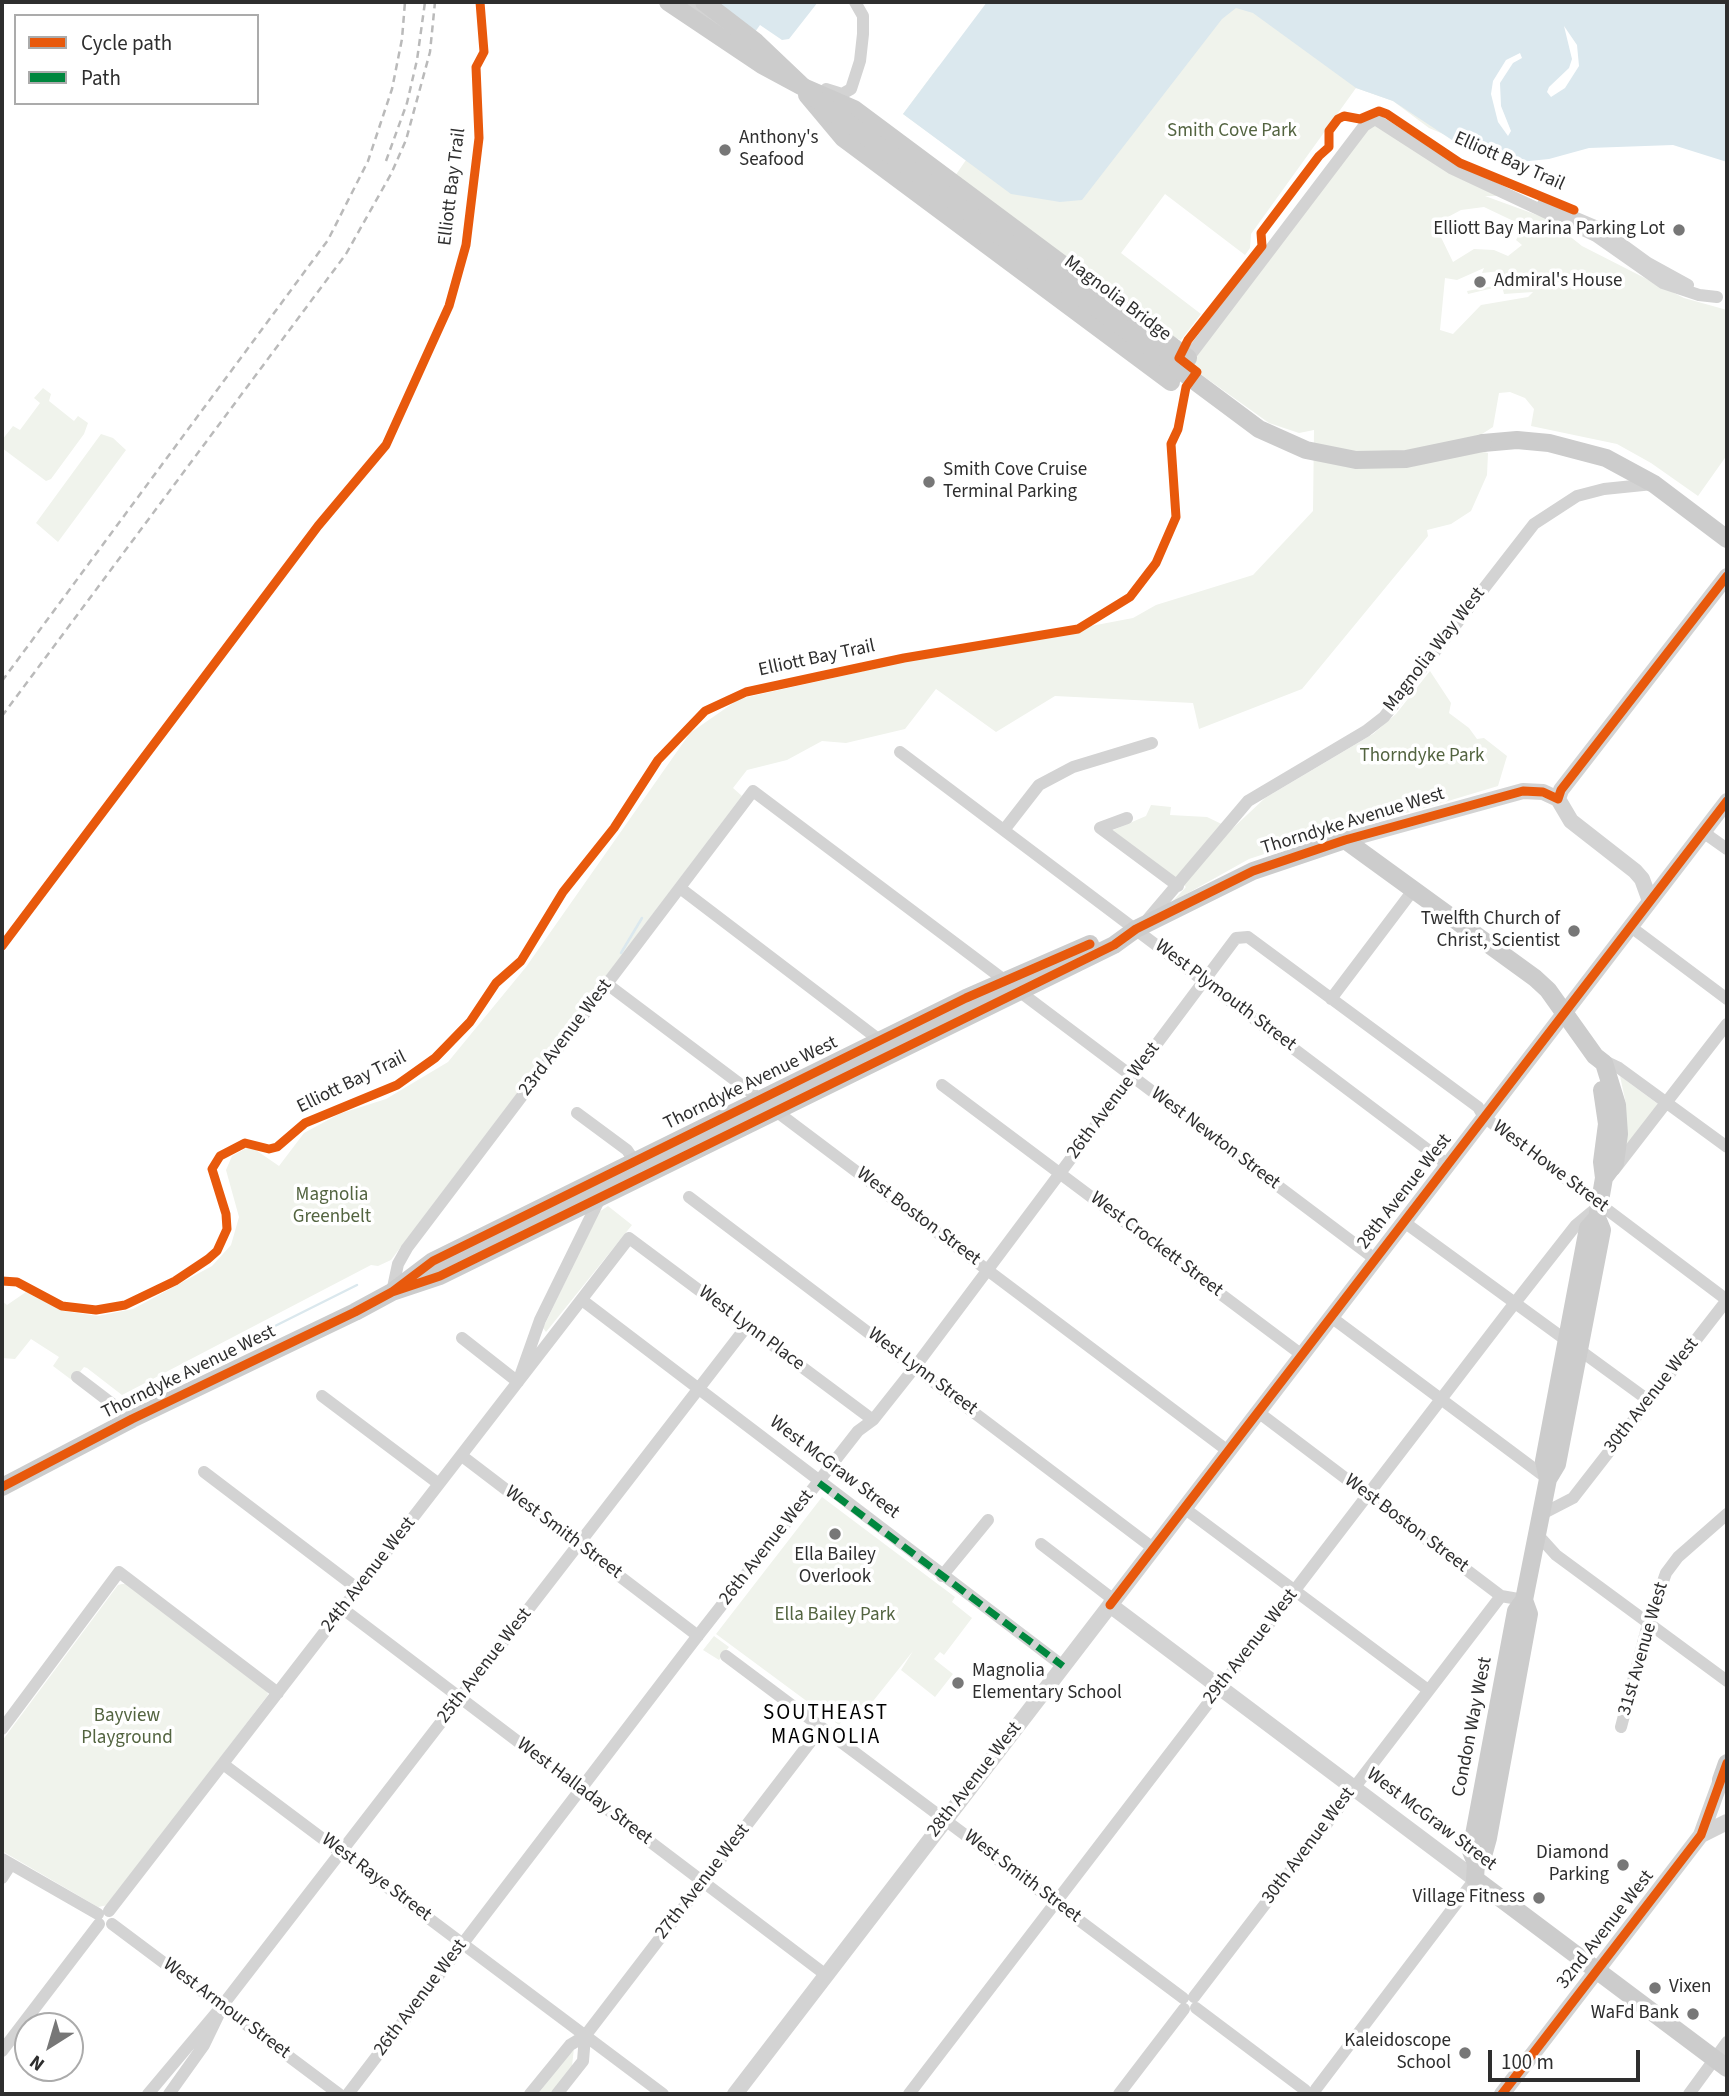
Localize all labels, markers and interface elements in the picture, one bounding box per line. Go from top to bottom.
legend [14,14,259,105]
text: Cycle path [81,28,172,58]
text: Path [81,63,121,93]
park label: Smith Cove Park [1167,121,1297,143]
street label: Elliott Bay Trail [434,127,472,247]
street label: Elliott Bay Trail [1450,127,1568,197]
place label: Anthony's Seafood [739,128,818,172]
marker: Anthony's Seafood [717,142,733,158]
place label: Elliott Bay Marina Parking Lot [1433,219,1665,241]
marker: Elliott Bay Marina Parking Lot [1671,222,1687,238]
street label: Magnolia Bridge [1059,251,1175,347]
place label: Admiral's House [1494,271,1622,293]
marker: Admiral's House [1472,274,1488,290]
place label: Smith Cove Cruise Terminal Parking [943,460,1087,504]
marker: Smith Cove Cruise Terminal Parking [921,474,937,490]
street label: Magnolia Way West [1379,583,1491,717]
street label: Elliott Bay Trail [757,636,877,682]
park label: Thorndyke Park [1359,746,1485,768]
street label: Thorndyke Avenue West [1259,783,1447,861]
place label: Twelfth Church of Christ, Scientist [1421,909,1560,953]
marker: Twelfth Church of Christ, Scientist [1566,923,1582,939]
street label: West Plymouth Street [1150,935,1300,1057]
street label: 23rd Avenue West [515,975,617,1101]
street label: Thorndyke Avenue West [661,1032,841,1136]
street label: 26th Avenue West [1063,1038,1165,1164]
street label: Elliott Bay Trail [294,1047,410,1119]
street label: West Newton Street [1146,1083,1284,1195]
street label: West Howe Street [1488,1116,1612,1218]
street label: 28th Avenue West [1353,1130,1457,1254]
street label: West Boston Street [851,1163,985,1271]
park label: Magnolia Greenbelt [293,1185,371,1229]
street label: West Crockett Street [1085,1188,1227,1302]
street label: West Lynn Place [693,1282,809,1376]
street label: Thorndyke Avenue West [99,1321,279,1425]
street label: West Lynn Street [863,1323,981,1421]
street label: 30th Avenue West [1600,1334,1704,1458]
street label: West McGraw Street [764,1412,904,1524]
street label: West Boston Street [1339,1470,1473,1578]
street label: West Smith Street [500,1482,626,1584]
street label: 26th Avenue West [715,1486,819,1610]
street label: 24th Avenue West [317,1513,421,1637]
marker: Ella Bailey Overlook [827,1526,843,1542]
place label: Ella Bailey Overlook [794,1545,876,1589]
street label: 31st Avenue West [1614,1580,1674,1718]
street label: 29th Avenue West [1199,1585,1303,1709]
street label: 25th Avenue West [433,1604,537,1728]
park label: Ella Bailey Park [774,1605,896,1627]
street label: Condon Way West [1448,1655,1498,1799]
place label: Magnolia Elementary School [972,1661,1122,1705]
marker: Magnolia Elementary School [950,1675,966,1691]
district label: SOUTHEAST MAGNOLIA [764,1701,888,1751]
park label: Bayview Playground [81,1706,173,1750]
street label: 28th Avenue West [923,1718,1027,1842]
street label: West Halladay Street [512,1734,656,1850]
street label: West McGraw Street [1361,1764,1501,1876]
street label: 30th Avenue West [1258,1783,1360,1909]
street label: 27th Avenue West [651,1820,755,1944]
street label: West Smith Street [959,1826,1085,1928]
street label: West Raye Street [316,1829,436,1927]
place label: Diamond Parking [1536,1843,1609,1887]
marker: Diamond Parking [1615,1857,1631,1873]
street label: 32nd Avenue West [1553,1866,1659,1994]
place label: Village Fitness [1413,1887,1525,1909]
marker: Village Fitness [1531,1890,1547,1906]
street label: 26th Avenue West [370,1935,472,2061]
street label: West Armour Street [158,1954,294,2064]
place label: Vixen [1669,1977,1711,1999]
marker: Vixen [1647,1980,1663,1996]
place label: WaFd Bank [1591,2003,1679,2025]
marker: WaFd Bank [1685,2006,1701,2022]
north arrow [14,2012,84,2082]
place label: Kaleidoscope School [1344,2031,1451,2075]
scale bar [1491,2036,1643,2080]
marker: Kaleidoscope School [1457,2045,1473,2061]
text: 100 m [1501,2047,1554,2077]
text: N [24,2048,50,2077]

